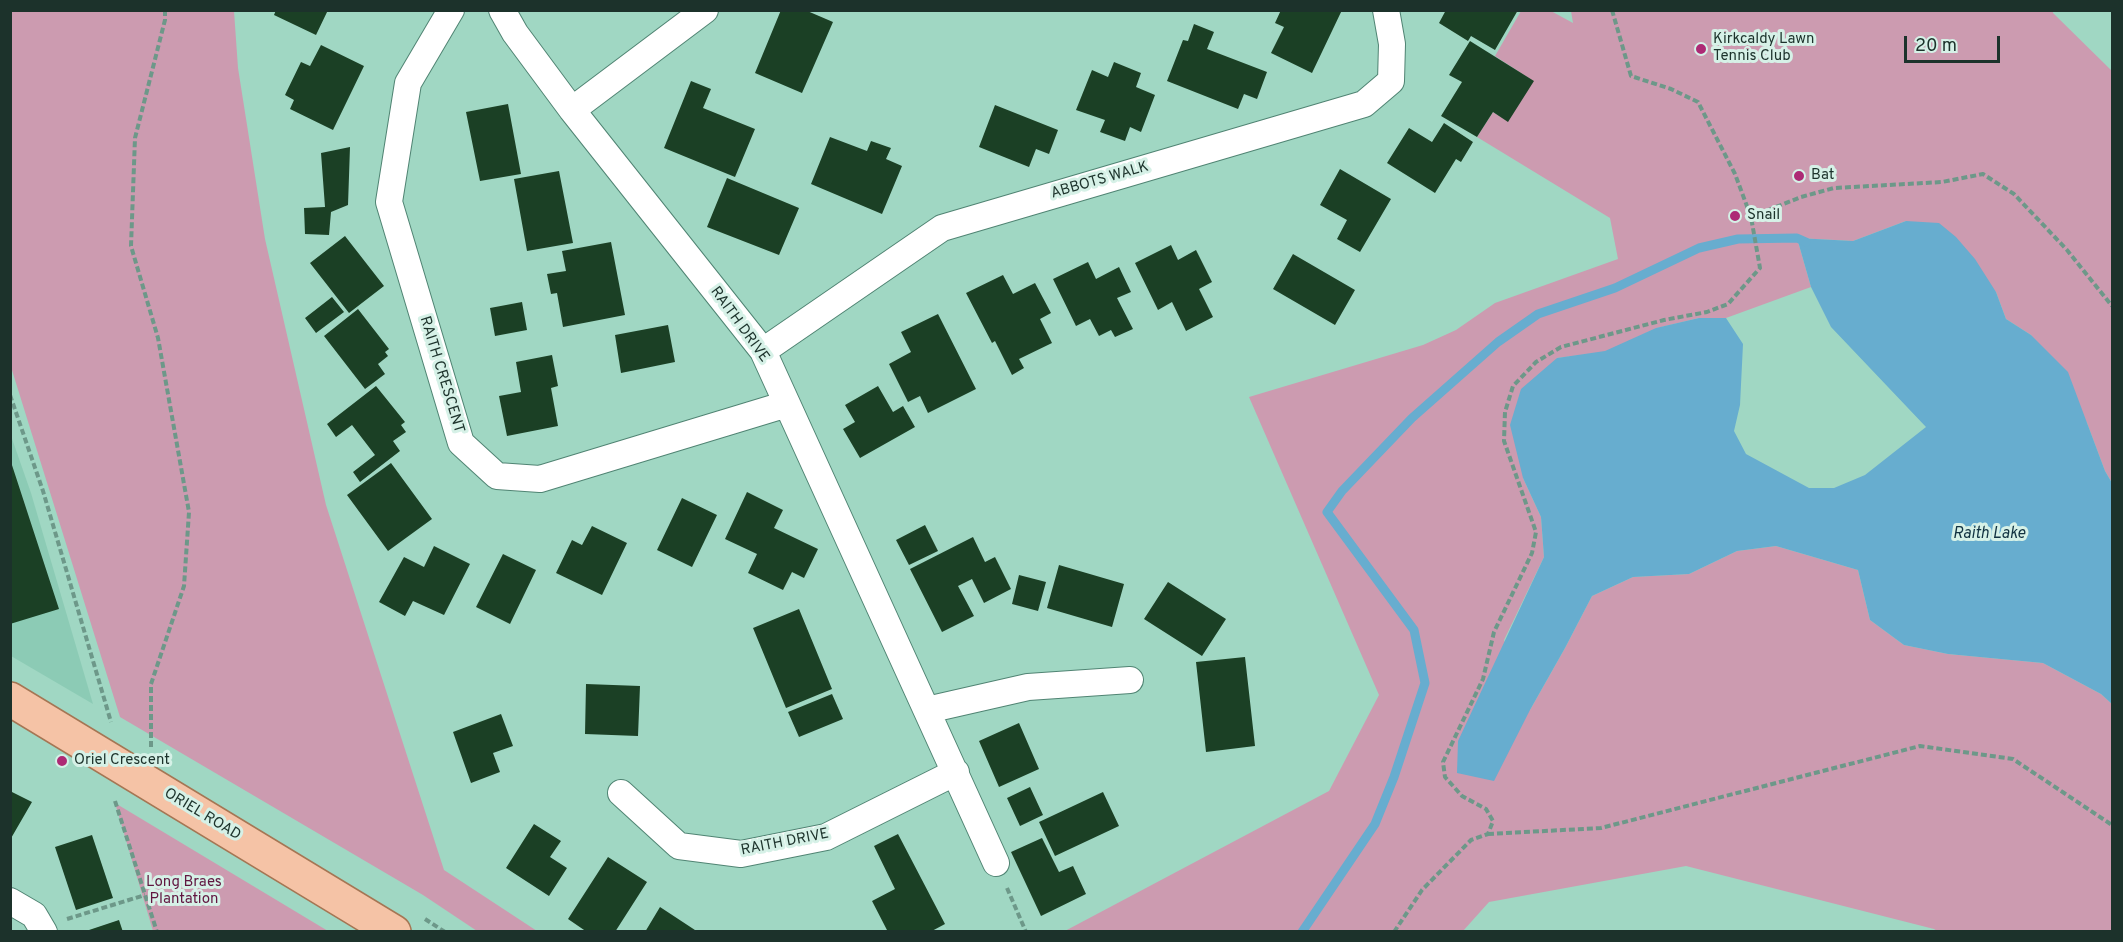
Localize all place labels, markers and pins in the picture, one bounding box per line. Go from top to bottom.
place label: Kirkcaldy Lawn Tennis Club [1713,31,1814,66]
marker: Kirkcaldy Lawn Tennis Club [1694,42,1708,56]
place label: Bat [1811,167,1834,185]
marker: Bat [1792,169,1806,183]
place label: Snail [1747,207,1780,225]
marker: Snail [1728,209,1742,223]
place label: Oriel Crescent [74,752,170,770]
marker: Oriel Crescent [55,754,69,768]

